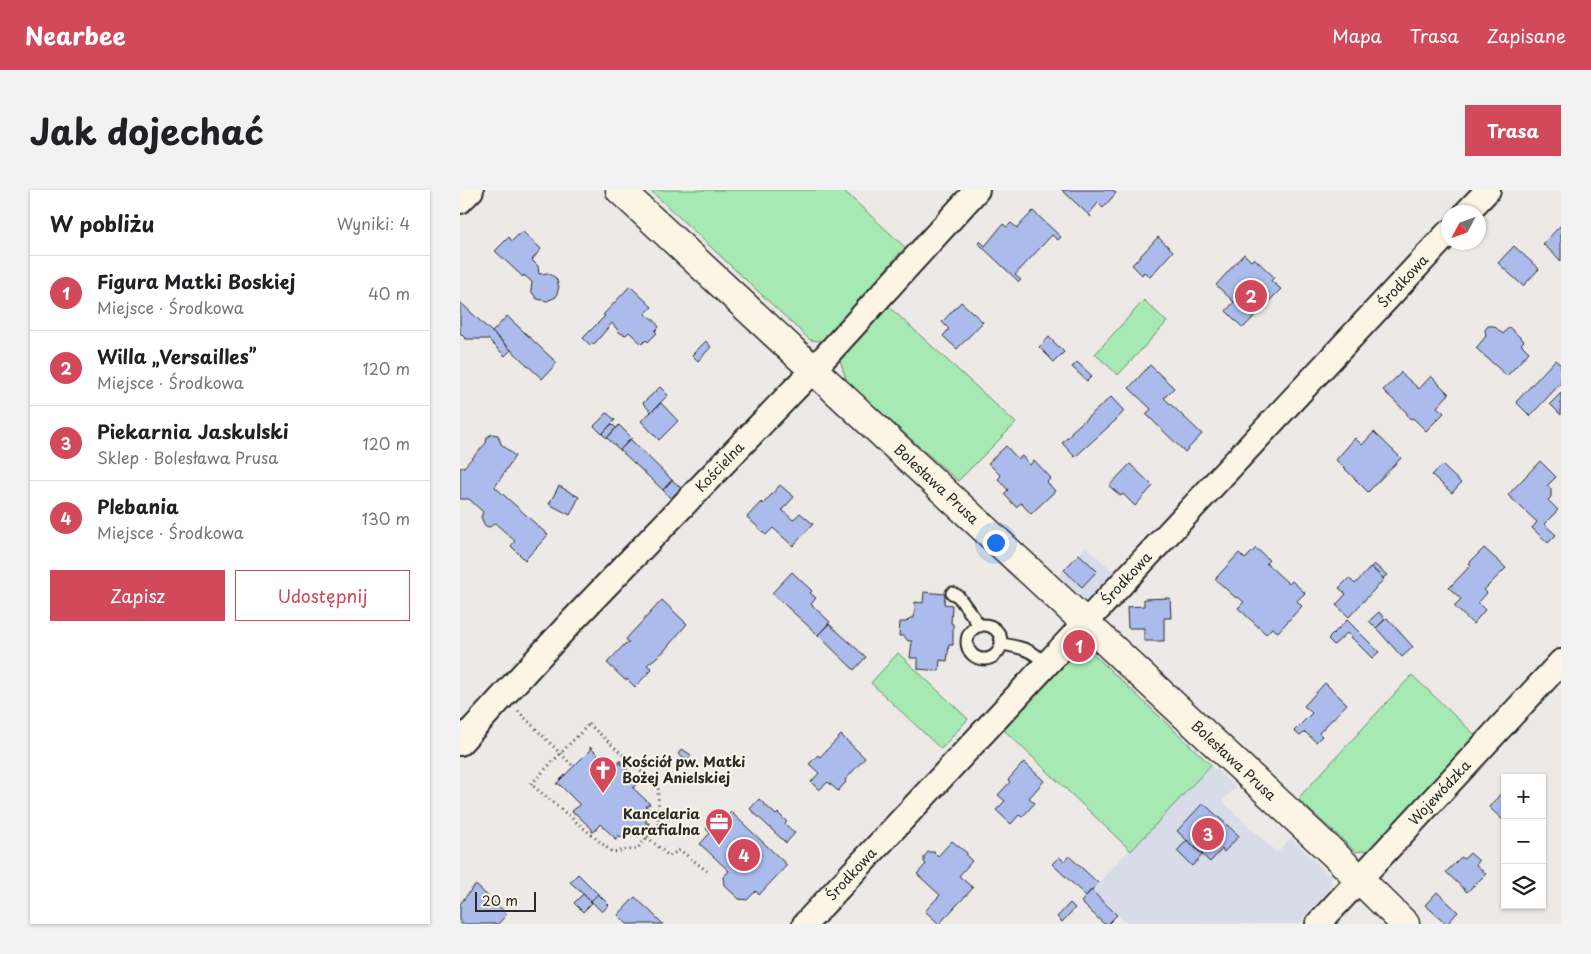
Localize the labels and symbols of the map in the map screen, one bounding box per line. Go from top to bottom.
north arrow [1441,205,1486,250]
street label: Środkowa [1373,249,1433,312]
pin: 2 [1235,277,1267,315]
street label: Kościelna [690,437,749,497]
street label: Bolesława Prusa [890,439,984,529]
your location [983,530,1009,556]
street label: Środkowa [1096,547,1157,609]
pin: 1 [1063,627,1095,665]
street label: Bolesława Prusa [1187,715,1281,805]
place label: Kościół pw. Matki Bożej Anielskiej [622,751,745,788]
church icon: Kościół pw. Matki Bożej Anielskiej [588,755,618,794]
street label: Wojewódzka [1403,755,1475,830]
place label: Kancelaria parafialna [623,803,701,840]
office icon: Kancelaria parafialna [704,807,734,846]
pin: 3 [1192,815,1224,853]
pin: 4 [728,836,760,874]
street label: Środkowa [821,842,881,905]
scale bar [475,889,536,912]

